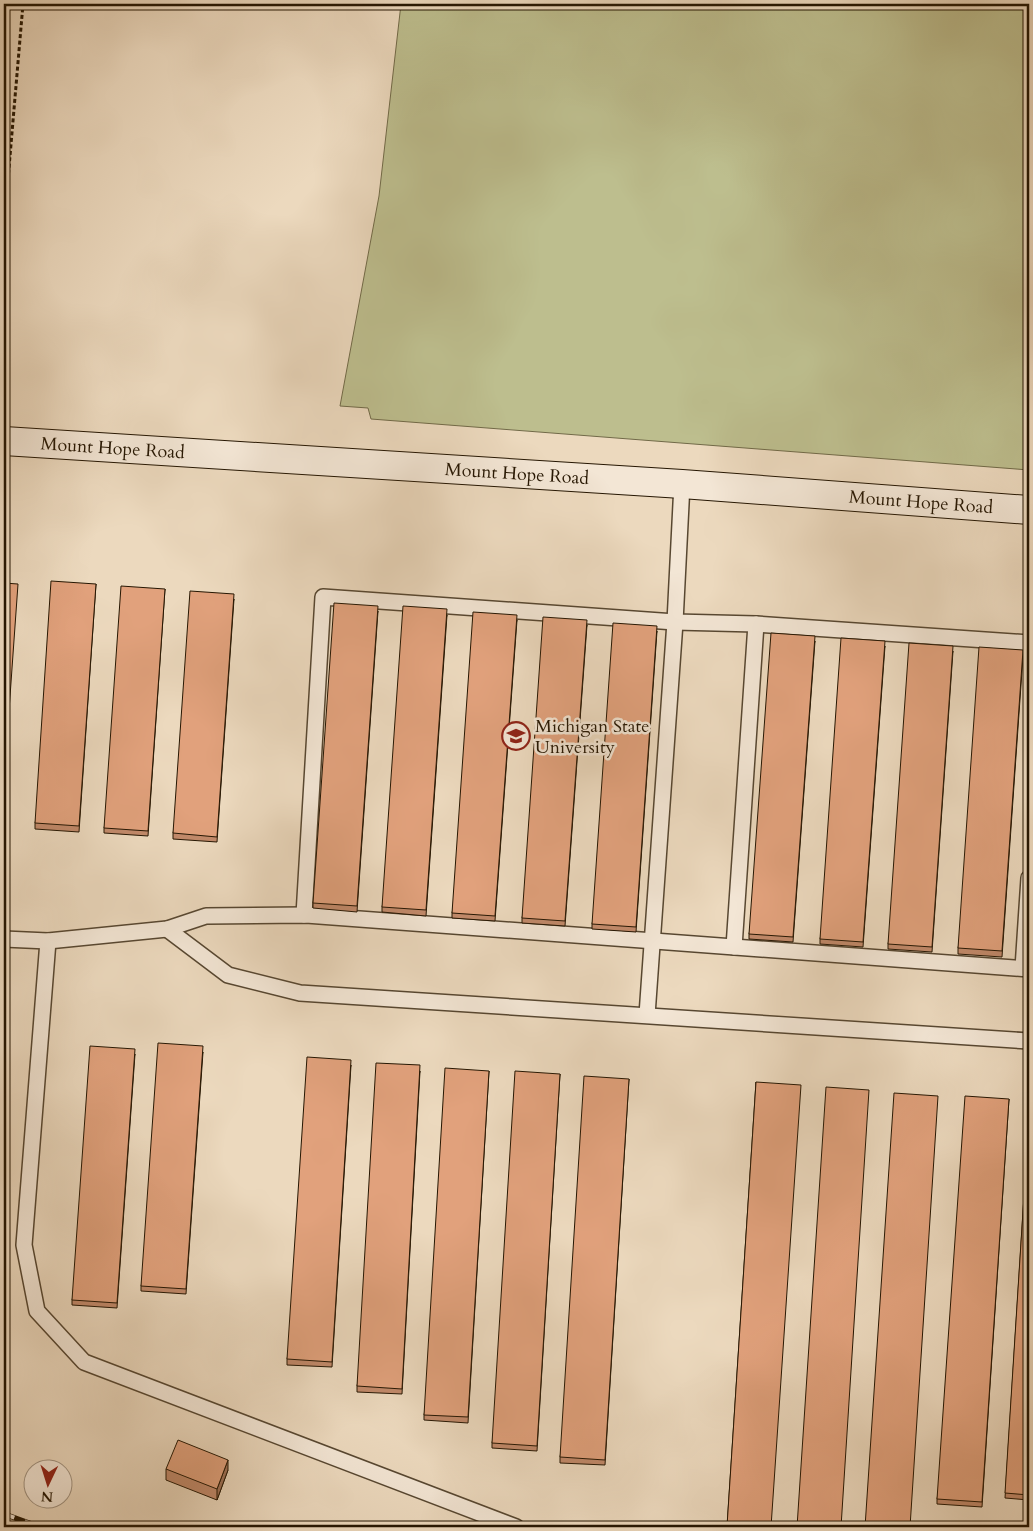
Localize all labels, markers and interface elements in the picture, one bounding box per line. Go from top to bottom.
street label: Mount Hope Road [40,431,186,465]
street label: Mount Hope Road [444,456,590,491]
street label: Mount Hope Road [848,484,994,520]
place label: Michigan State University [535,714,649,760]
school or university icon: Michigan State University [501,721,531,751]
north arrow [22,1458,72,1508]
text: N [40,1487,54,1506]

